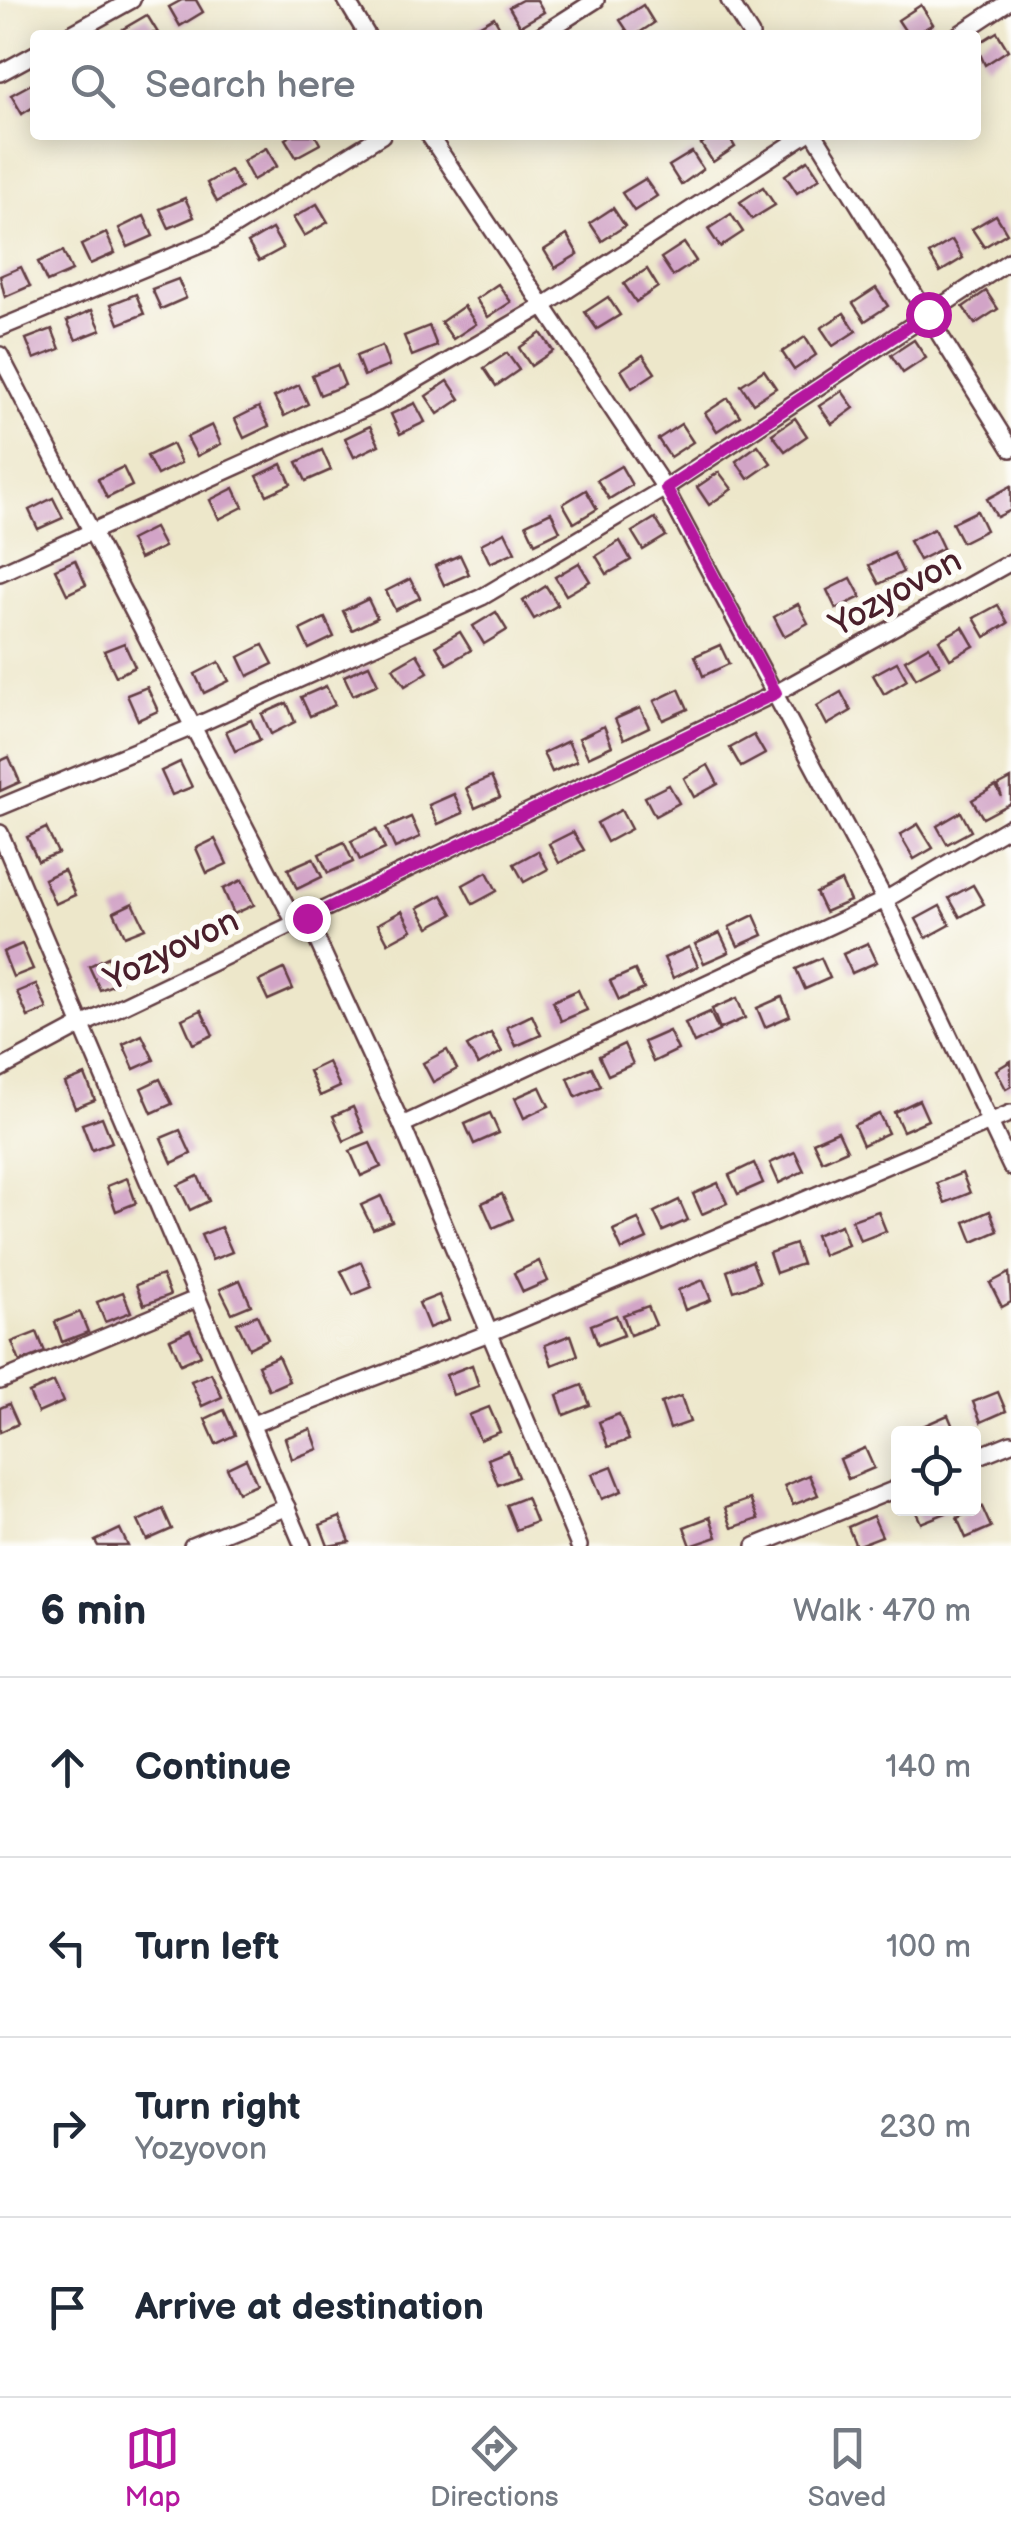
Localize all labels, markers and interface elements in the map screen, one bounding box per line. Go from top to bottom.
search box [30,30,981,140]
icon: search [65,58,120,113]
text: Search here [145,63,356,108]
route start [906,292,952,338]
street label: Yozyovon [821,540,969,648]
route end [285,896,331,942]
street label: Yozyovon [96,899,246,1002]
map controls [891,1426,981,1516]
button: locate [891,1426,981,1516]
text: 6 min [40,1586,146,1637]
text: Walk · 470 m [793,1592,971,1631]
icon: ahead [40,1740,95,1795]
text: Continue [135,1745,291,1790]
text: 140 m [885,1748,971,1787]
icon: left [40,1920,95,1975]
text: Turn left [135,1925,279,1970]
text: 100 m [886,1928,971,1967]
text: Turn right [135,2085,300,2130]
icon: right [40,2100,95,2155]
text: 230 m [879,2108,971,2147]
text: Yozyovon [135,2130,267,2169]
icon: arrive [40,2280,95,2335]
text: Arrive at destination [135,2285,484,2330]
tab: Map [125,2421,181,2514]
tab: Directions [430,2421,559,2514]
tab: Saved [808,2421,886,2514]

